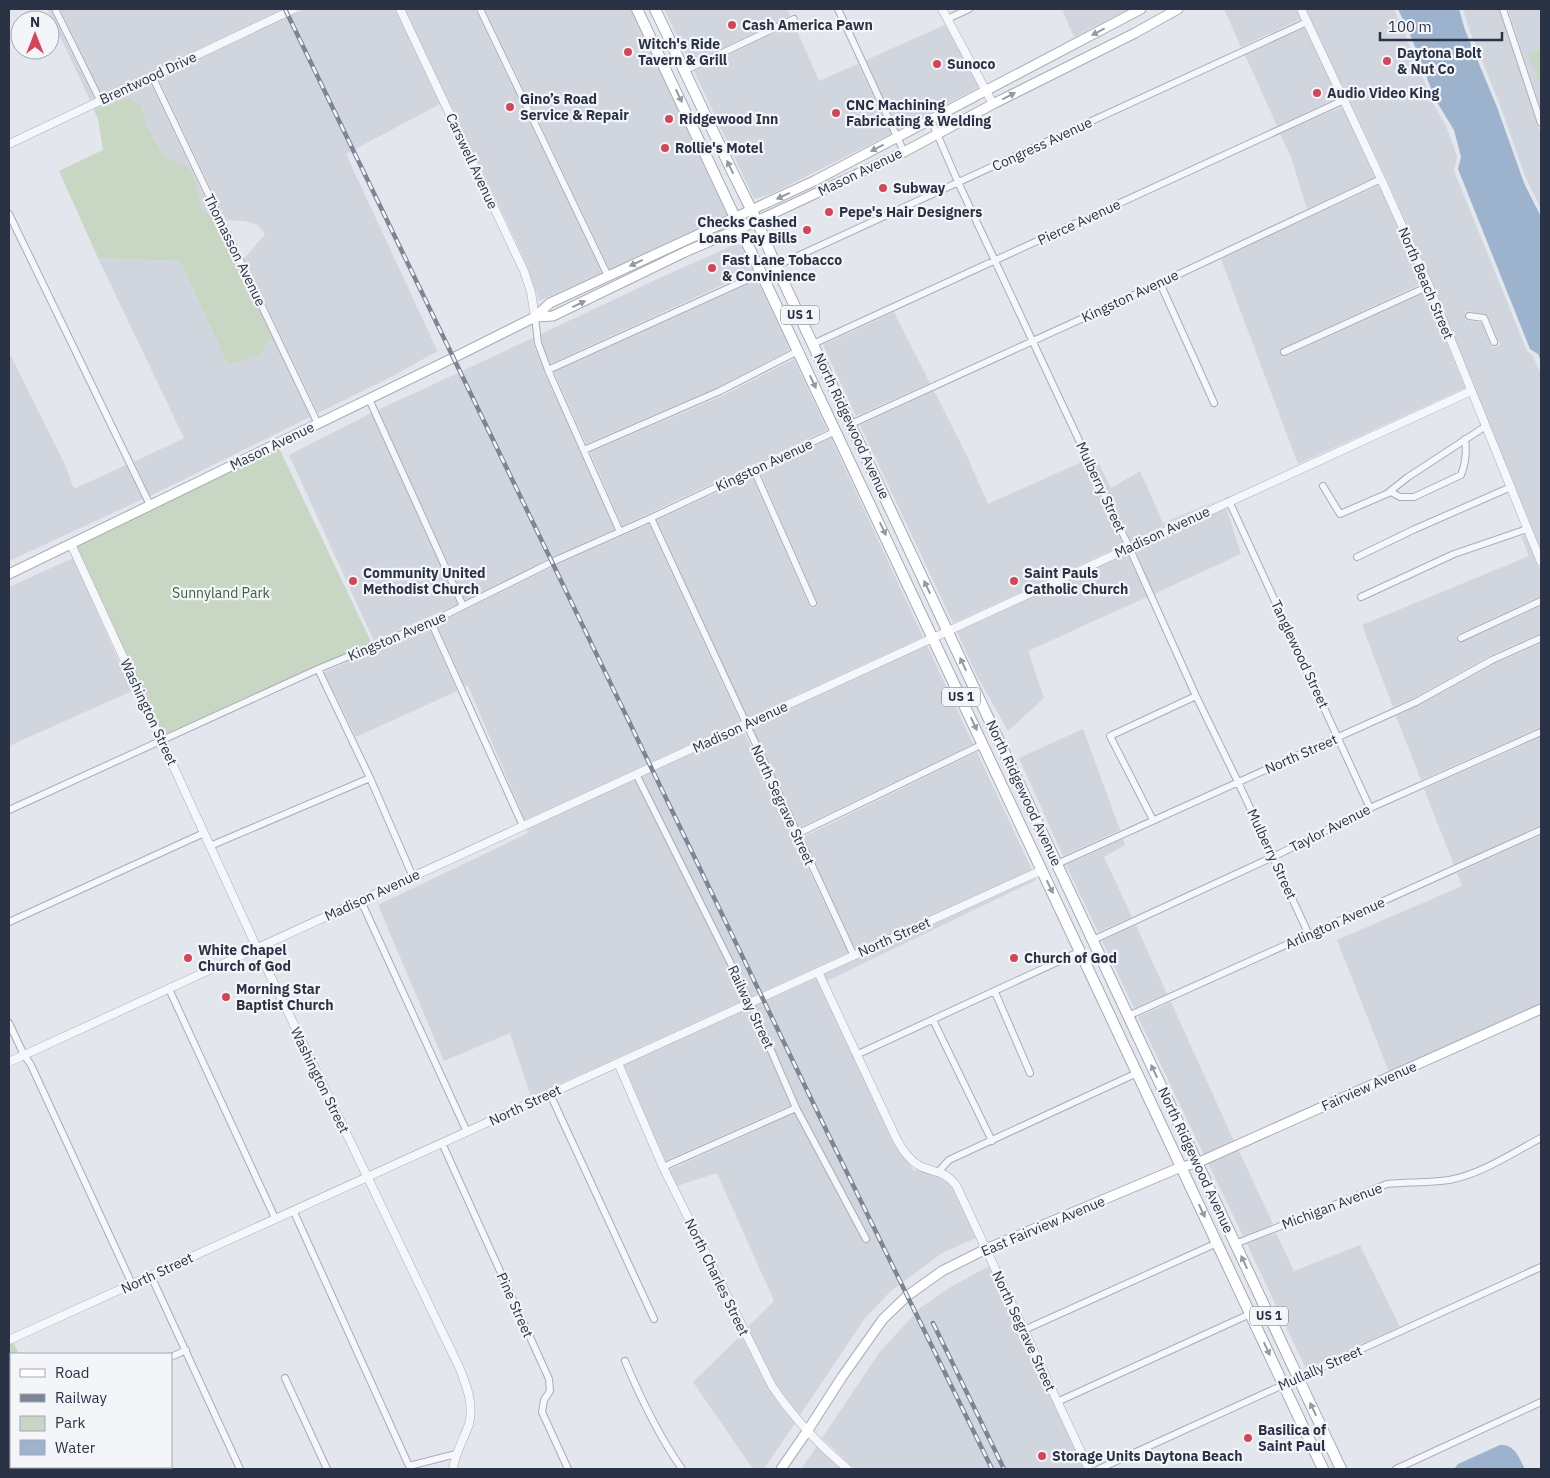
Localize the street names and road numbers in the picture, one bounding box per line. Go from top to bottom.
street label: Brentwood Drive [97,48,200,108]
street label: Carswell Avenue [442,110,502,212]
street label: Congress Avenue [989,113,1095,175]
street label: Mason Avenue [815,144,905,200]
street label: Thomasson Avenue [200,191,270,309]
street label: Pierce Avenue [1035,195,1124,249]
street label: North Beach Street [1394,224,1458,342]
street label: Kingston Avenue [1079,265,1182,326]
road number: US 1 [781,306,819,324]
street label: North Ridgewood Avenue [810,350,894,502]
street label: Mason Avenue [227,418,317,474]
street label: Kingston Avenue [713,434,816,495]
street label: Mulberry Street [1072,439,1130,535]
street label: Madison Avenue [1111,502,1213,562]
street label: Tanglewood Street [1267,597,1333,711]
street label: Kingston Avenue [345,607,449,665]
street label: Washington Street [116,656,182,768]
road number: US 1 [942,688,980,706]
street label: Madison Avenue [689,697,791,757]
street label: North Ridgewood Avenue [982,717,1066,869]
street label: North Street [1262,730,1340,778]
street label: North Segrave Street [747,742,819,868]
street label: Taylor Avenue [1287,800,1374,856]
street label: Mulberry Street [1243,806,1301,902]
street label: Madison Avenue [321,865,423,925]
street label: Arlington Avenue [1282,893,1388,953]
street label: North Street [855,913,933,961]
street label: Railway Street [724,962,778,1052]
street label: Washington Street [287,1024,354,1136]
street label: Fairview Avenue [1319,1057,1420,1115]
street label: North Street [486,1080,564,1130]
street label: North Ridgewood Avenue [1154,1084,1238,1236]
street label: Michigan Avenue [1279,1178,1385,1233]
street label: East Fairview Avenue [978,1192,1108,1260]
street label: North Charles Street [681,1215,753,1339]
street label: North Street [118,1248,196,1298]
street label: North Segrave Street [988,1268,1060,1394]
street label: Pine Street [493,1270,537,1340]
road number: US 1 [1250,1306,1288,1325]
street label: Mullally Street [1275,1341,1365,1395]

